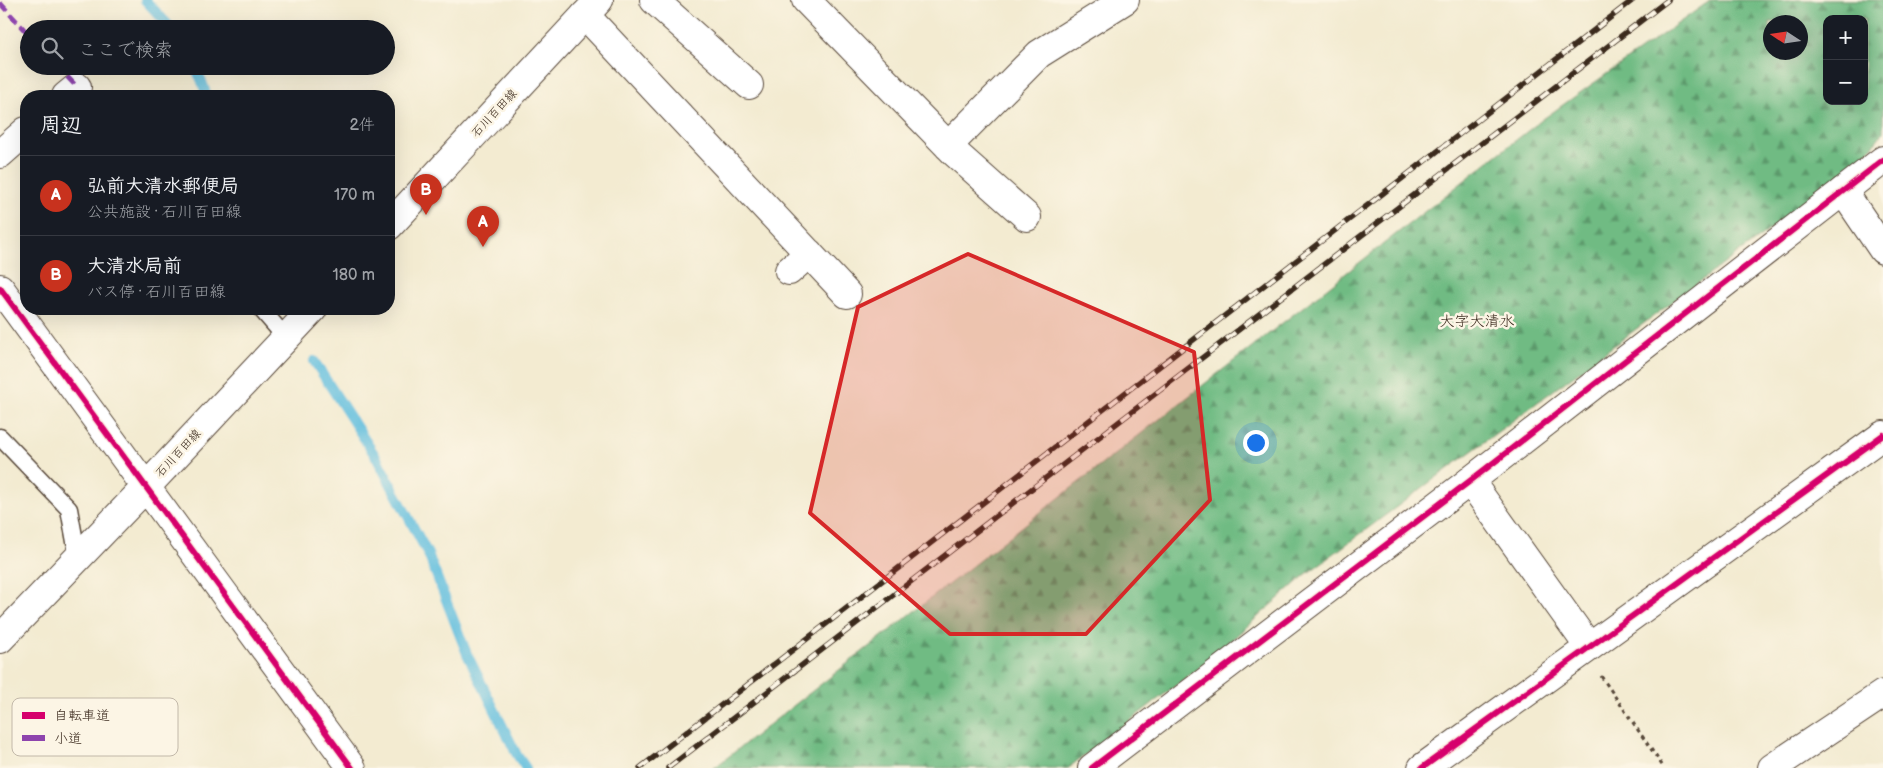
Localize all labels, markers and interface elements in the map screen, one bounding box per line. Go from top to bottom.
north arrow [1763,15,1808,60]
map controls [1823,15,1868,105]
button: + [1823,15,1868,60]
search box [20,20,395,75]
icon: search [38,34,66,62]
text: ここで検索 [78,39,173,62]
button: − [1823,60,1868,105]
street label: 石川百田線 [468,86,520,140]
text: 周辺 [40,113,82,138]
text: 2件 [350,116,375,135]
pin: B [410,174,442,215]
text: 弘前大清水郵便局 [87,175,239,198]
text: A [51,186,61,205]
text: 170 m [334,186,375,205]
text: 公共施設 · 石川百田線 [87,203,241,222]
pin: A [467,206,499,247]
text: 大清水局前 [87,255,182,278]
text: B [50,266,62,285]
text: 180 m [333,266,375,285]
text: バス停 · 石川百田線 [87,283,225,302]
district label: 大字大清水 [1439,312,1515,331]
street label: 石川百田線 [152,426,204,480]
your location [1243,430,1269,456]
legend [12,698,178,756]
text: 自転車道 [54,707,110,724]
text: 小道 [54,730,82,747]

